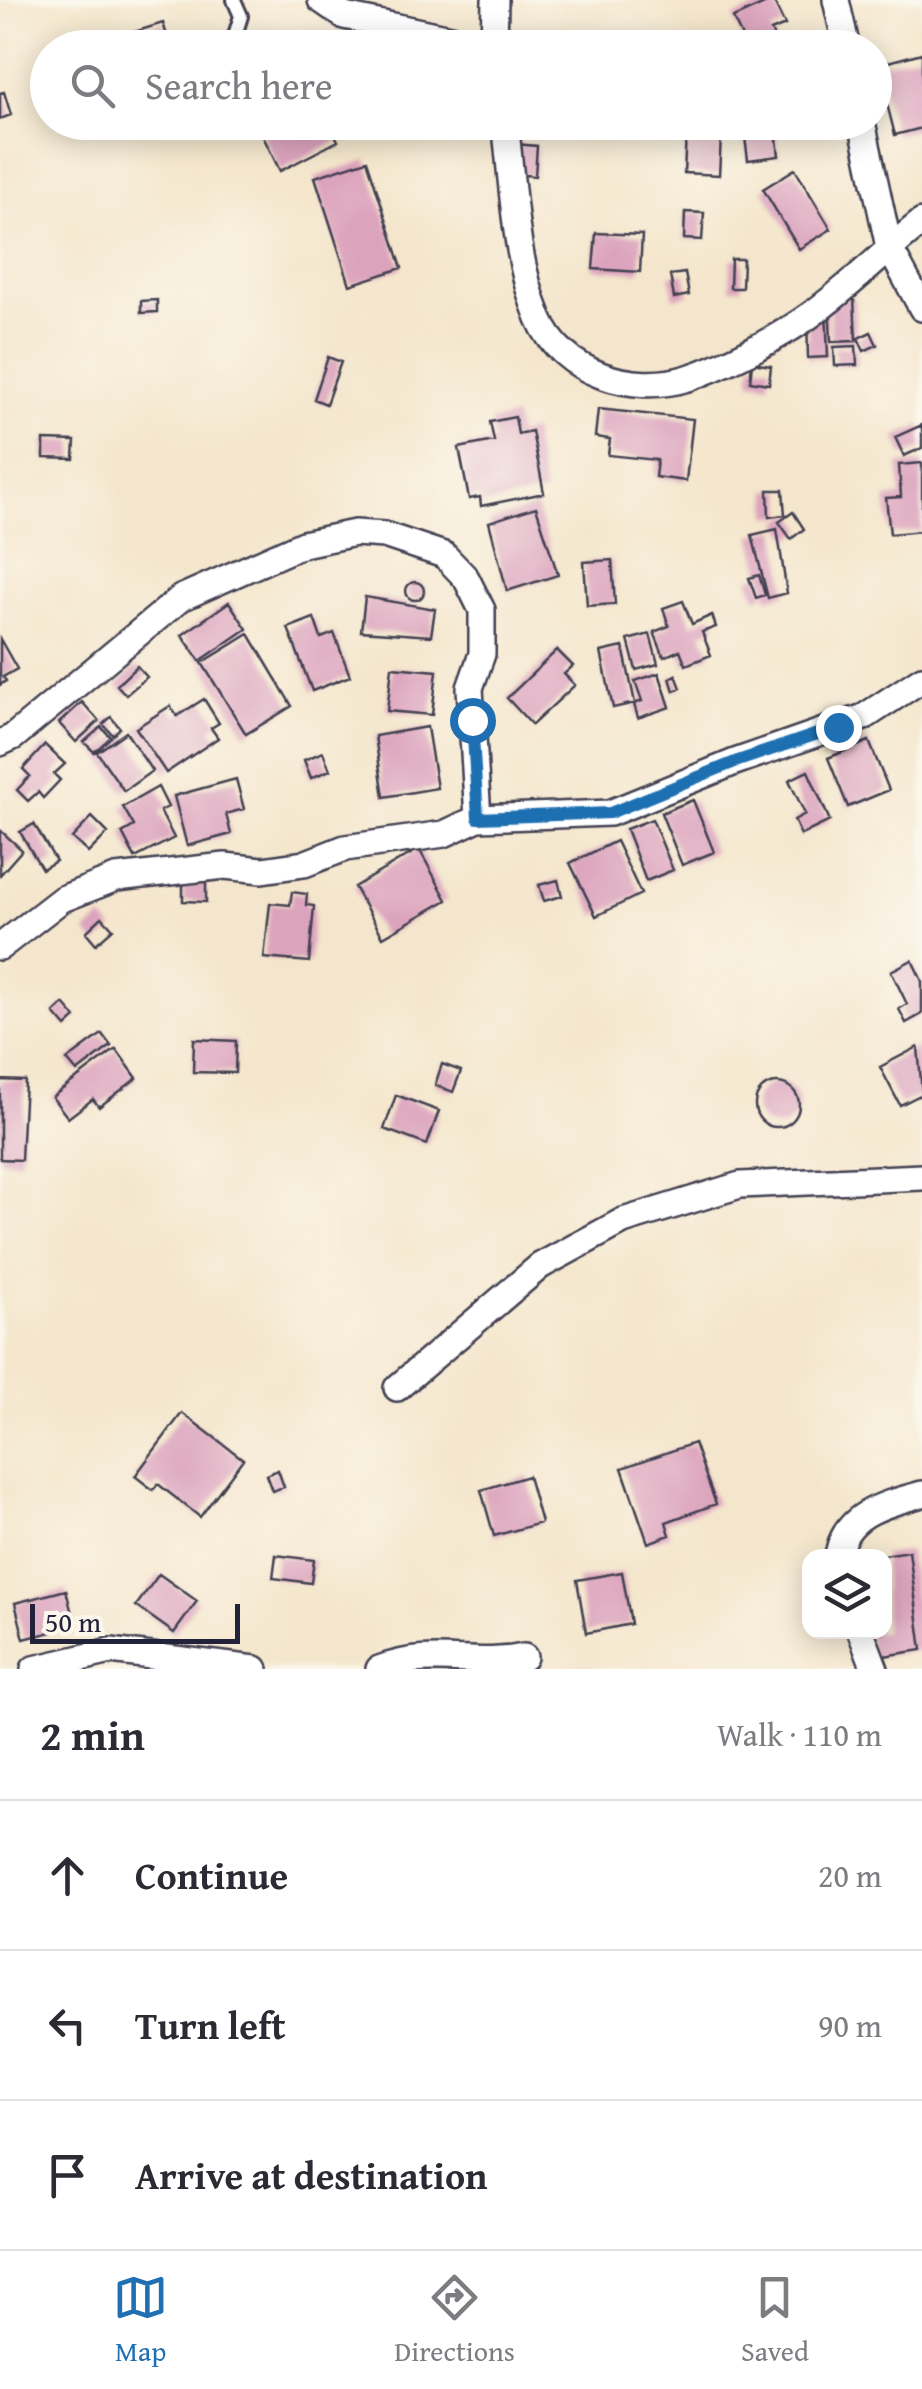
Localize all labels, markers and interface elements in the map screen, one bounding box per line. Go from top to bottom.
search box [30,30,892,140]
text: Search here [145,57,333,113]
icon: search [65,58,120,113]
route start [450,698,496,744]
route end [816,705,862,751]
map controls [802,1549,892,1639]
button: layers [802,1549,892,1639]
scale bar [30,1599,240,1644]
text: 50 m [45,1601,101,1642]
text: 2 min [40,1704,145,1765]
text: Walk · 110 m [717,1711,882,1758]
text: Continue [135,1847,288,1903]
icon: ahead [40,1848,95,1903]
text: 20 m [818,1852,882,1899]
text: Turn left [135,1997,286,2053]
icon: left [40,1998,95,2053]
text: 90 m [818,2002,882,2049]
text: Arrive at destination [135,2147,488,2203]
icon: arrive [40,2148,95,2203]
tab: Map [113,2270,168,2371]
tab: Directions [394,2270,515,2371]
tab: Saved [741,2270,809,2371]

